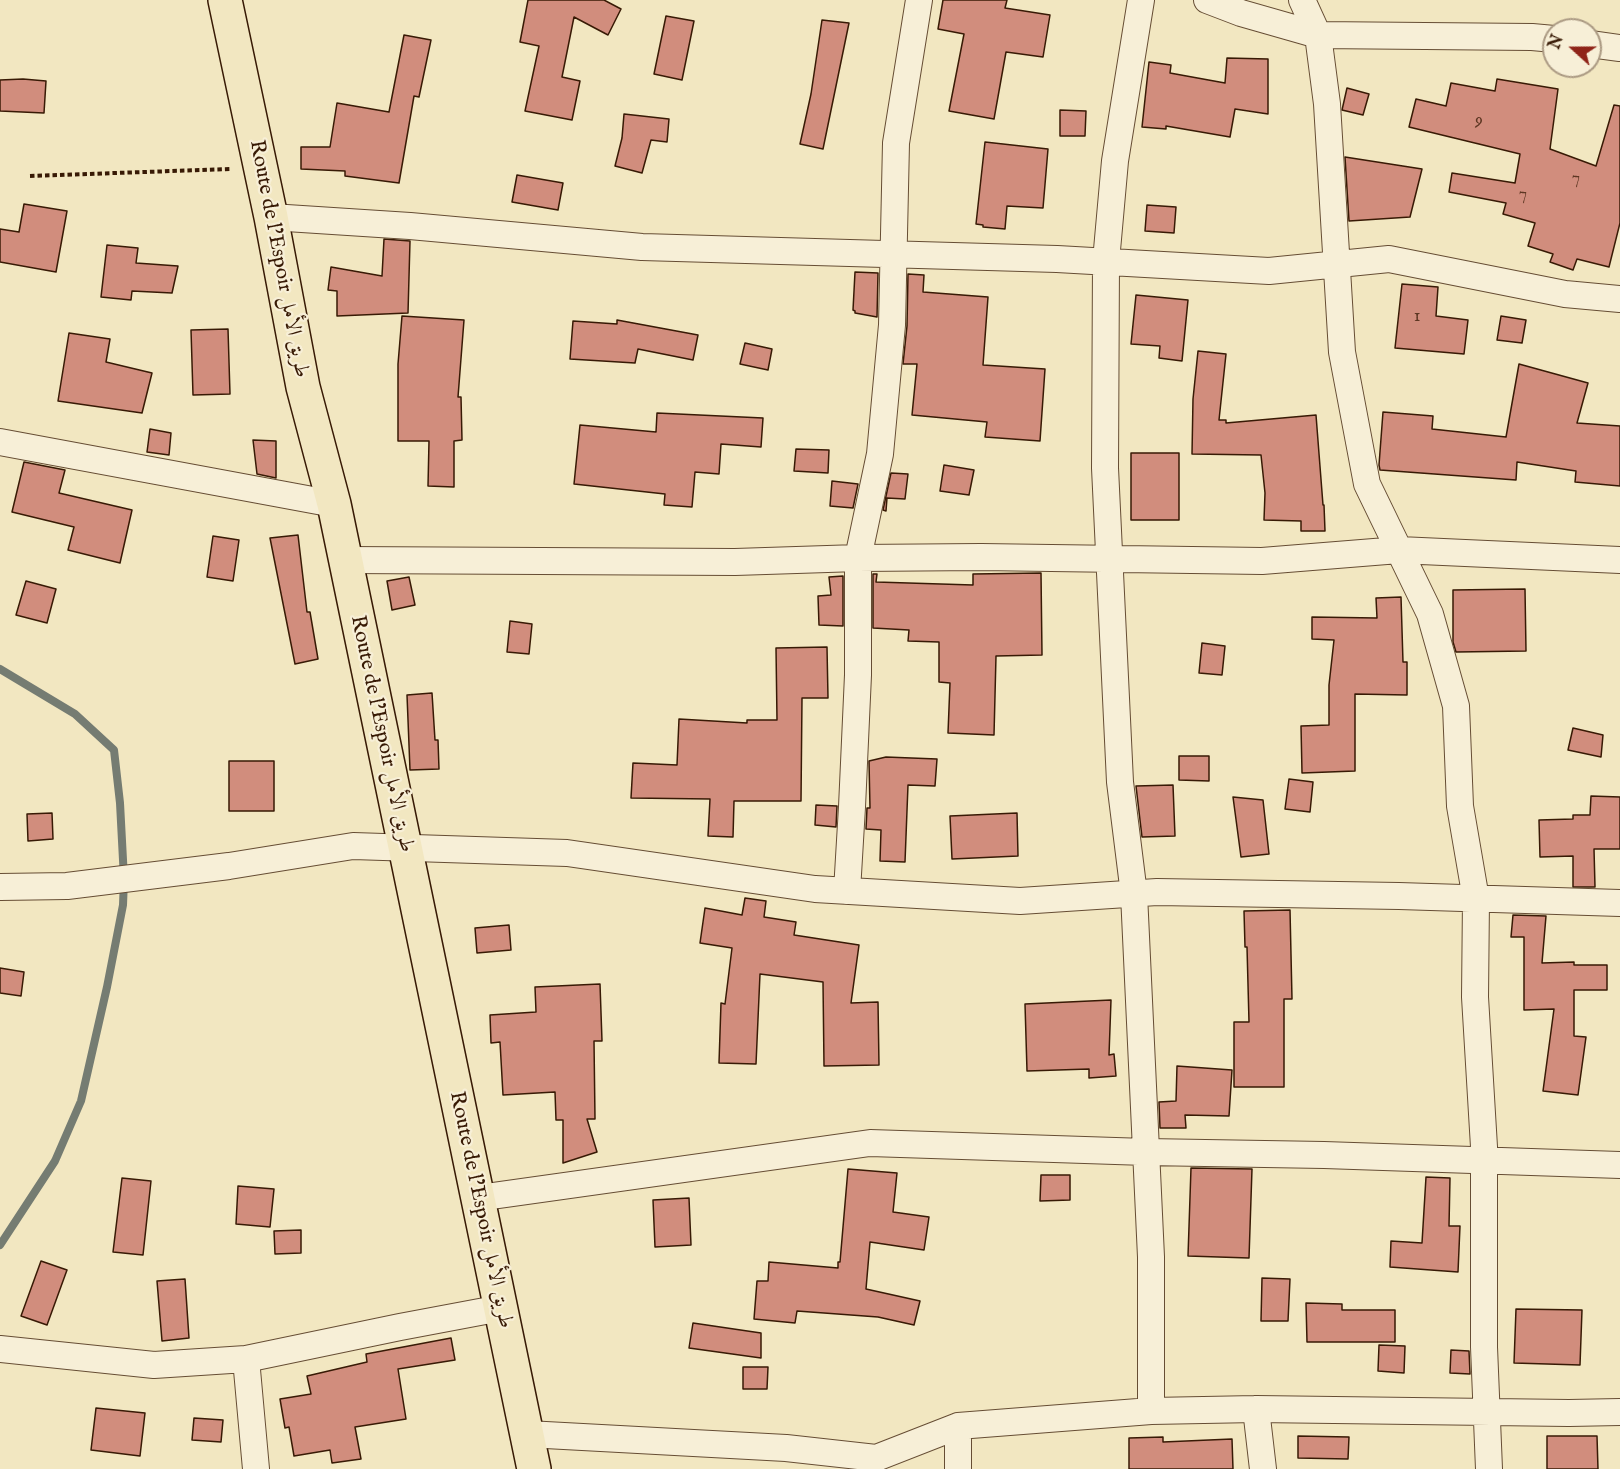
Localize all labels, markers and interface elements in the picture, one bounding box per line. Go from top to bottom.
north arrow [1542,18,1602,78]
text: N [1545,32,1569,52]
house number: 9 [1475,110,1483,132]
street label: Route de l’Espoir طريق الأمل [243,138,313,380]
house number: 7 [1572,168,1580,190]
house number: 7 [1519,184,1527,206]
house number: 1 [1414,306,1420,328]
street label: Route de l’Espoir طريق الأمل [344,613,418,855]
street label: Route de l’Espoir طريق الأمل [443,1089,517,1331]

